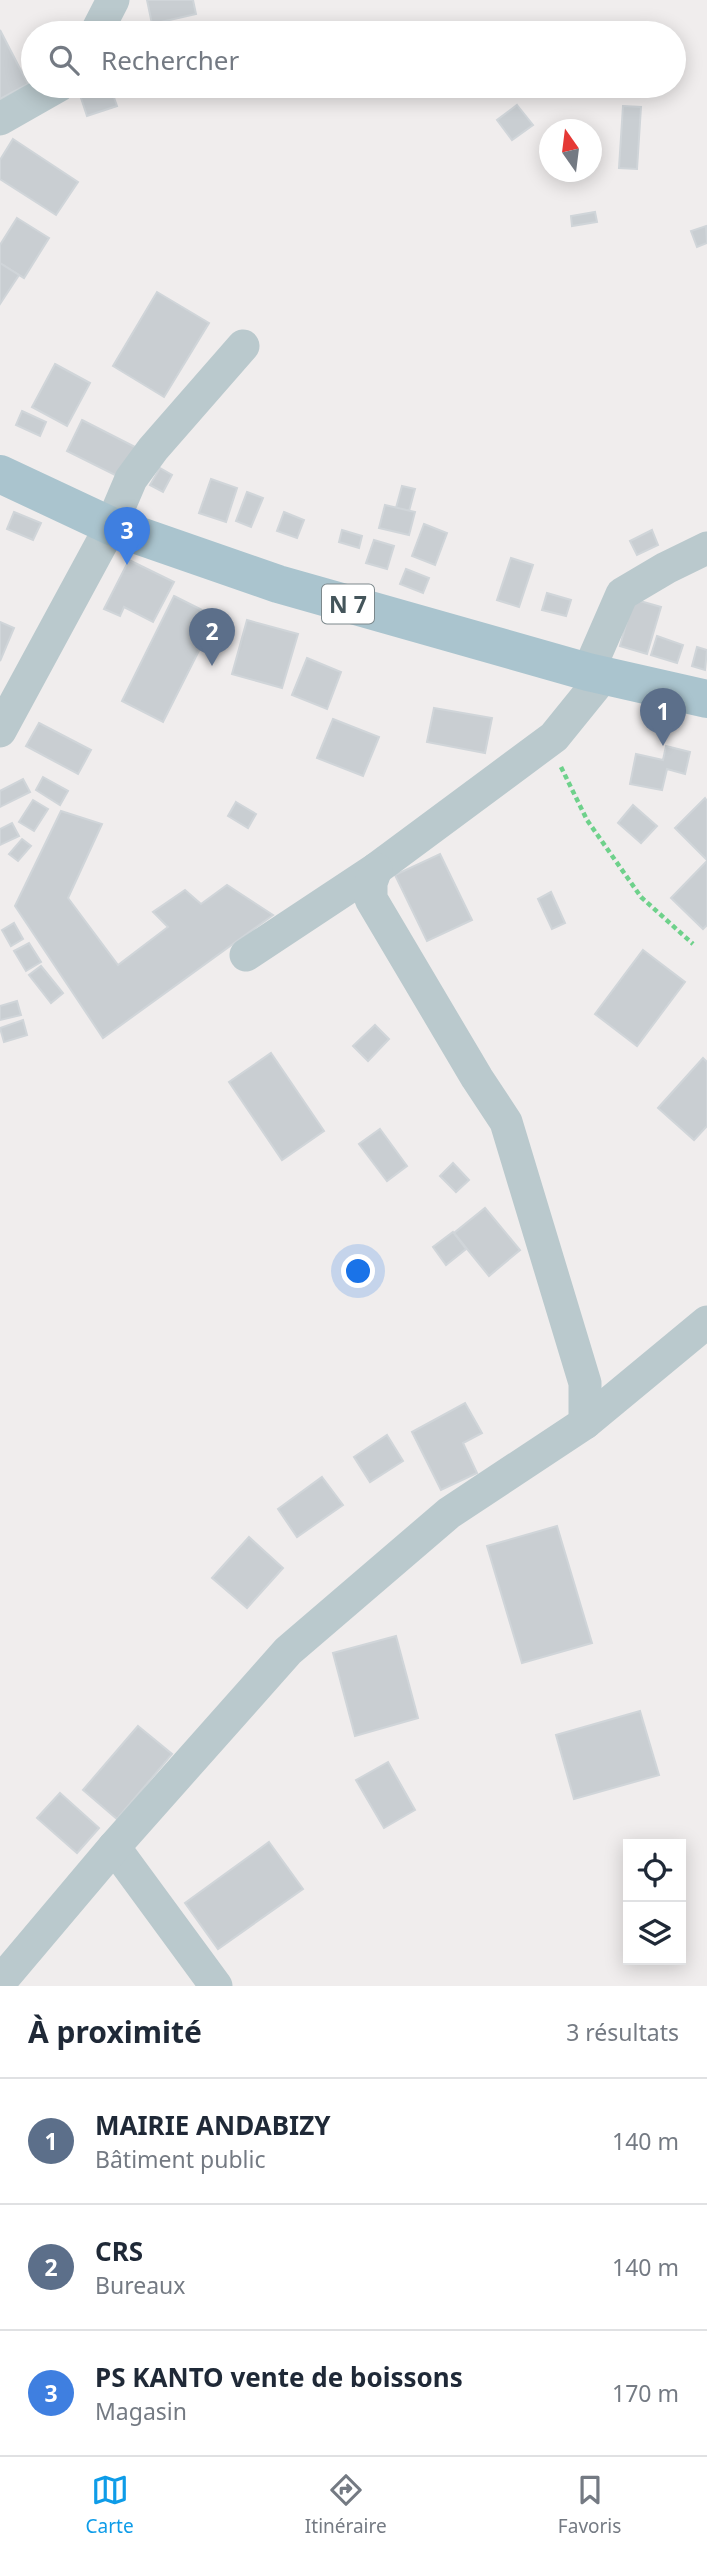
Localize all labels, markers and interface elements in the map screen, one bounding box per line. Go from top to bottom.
search box [21,21,686,98]
icon: search [45,41,83,79]
text: Rechercher [101,42,239,78]
north arrow [539,119,602,182]
pin: 3 [104,507,150,565]
road number: N 7 [322,584,374,624]
pin: 2 [189,608,235,666]
pin: 1 [640,688,686,746]
your location [341,1254,375,1288]
map controls [623,1839,686,1965]
button: locate [623,1839,686,1902]
button: layers [623,1902,686,1965]
text: À proximité [28,2011,202,2052]
text: 3 résultats [566,2016,679,2048]
text: MAIRIE ANDABIZY [95,2107,330,2143]
text: 1 [44,2125,58,2157]
text: 140 m [612,2125,679,2157]
text: Bâtiment public [95,2143,265,2175]
text: CRS [95,2233,143,2269]
text: 2 [44,2251,58,2283]
text: 140 m [612,2251,679,2283]
text: Bureaux [95,2269,185,2301]
text: PS KANTO vente de boissons [95,2359,463,2395]
text: 3 [44,2377,58,2409]
text: 170 m [612,2377,679,2409]
text: Magasin [95,2395,187,2427]
tab: Carte [86,2471,134,2539]
tab: Itinéraire [305,2471,387,2539]
tab: Favoris [558,2471,621,2539]

